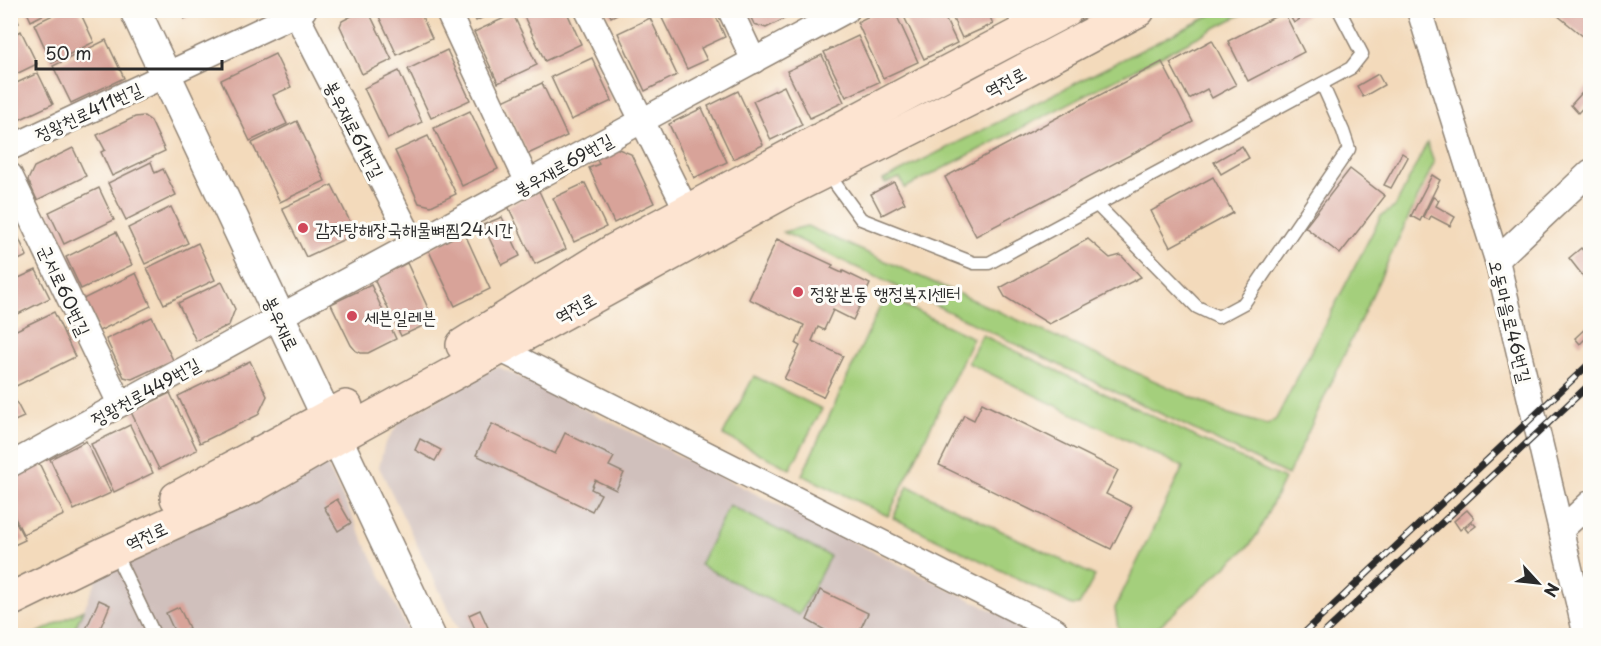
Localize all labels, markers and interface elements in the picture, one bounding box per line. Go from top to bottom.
scale bar [36,33,222,71]
text: 50 m [45,39,92,66]
street label: 역전로 [979,59,1031,103]
street label: 정왕천로411번길 [30,74,146,148]
street label: 봉우재로61번길 [319,75,392,183]
street label: 봉우재로69번길 [509,125,618,202]
place label: 감자탕해장국해물뼈찜24시간 [315,215,514,242]
marker: 감자탕해장국해물뼈찜24시간 [296,221,310,235]
street label: 군서로60번길 [32,240,98,341]
street label: 오동마을로46번길 [1483,257,1539,386]
place label: 정왕본동 행정복지센터 [810,279,961,306]
street label: 역전로 [549,285,601,329]
marker: 정왕본동 행정복지센터 [791,285,805,299]
street label: 봉우재로 [258,291,306,355]
place label: 세븐일레븐 [364,303,436,330]
marker: 세븐일레븐 [345,309,359,323]
street label: 정왕천로449번길 [86,350,205,432]
street label: 역전로 [121,514,171,556]
north arrow [1508,553,1568,613]
text: N [1539,579,1566,601]

